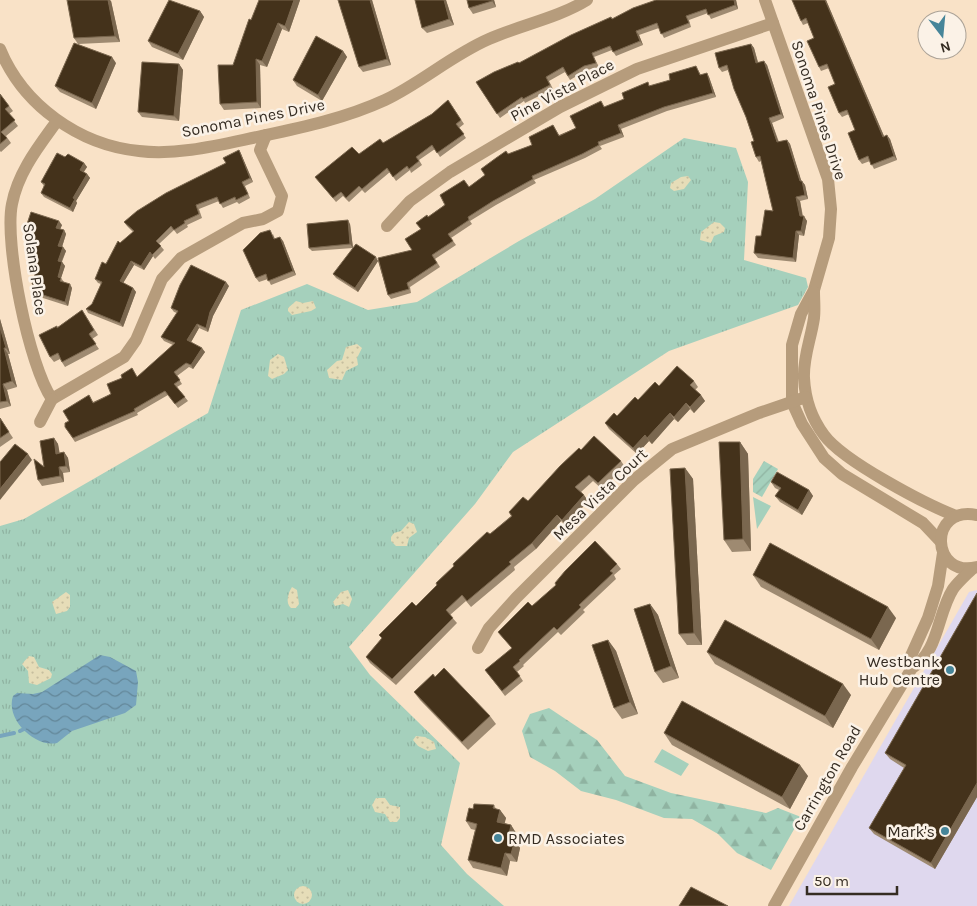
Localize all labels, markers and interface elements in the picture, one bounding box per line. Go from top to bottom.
north arrow [917,10,967,60]
text: N [938,37,953,57]
street label: Sonoma Pines Drive [787,38,851,182]
street label: Pine Vista Place [507,55,617,125]
street label: Sonoma Pines Drive [180,95,326,141]
street label: Solana Place [19,222,51,316]
street label: Mesa Vista Court [549,444,651,544]
place label: Westbank Hub Centre [859,652,940,689]
marker: Westbank Hub Centre [944,664,956,676]
street label: Carrington Road [789,722,865,834]
place label: Mark's [887,822,935,841]
marker: Mark's [939,825,951,837]
place label: RMD Associates [508,829,625,848]
marker: RMD Associates [492,832,504,844]
scale bar [807,864,897,896]
text: 50 m [814,872,849,890]

